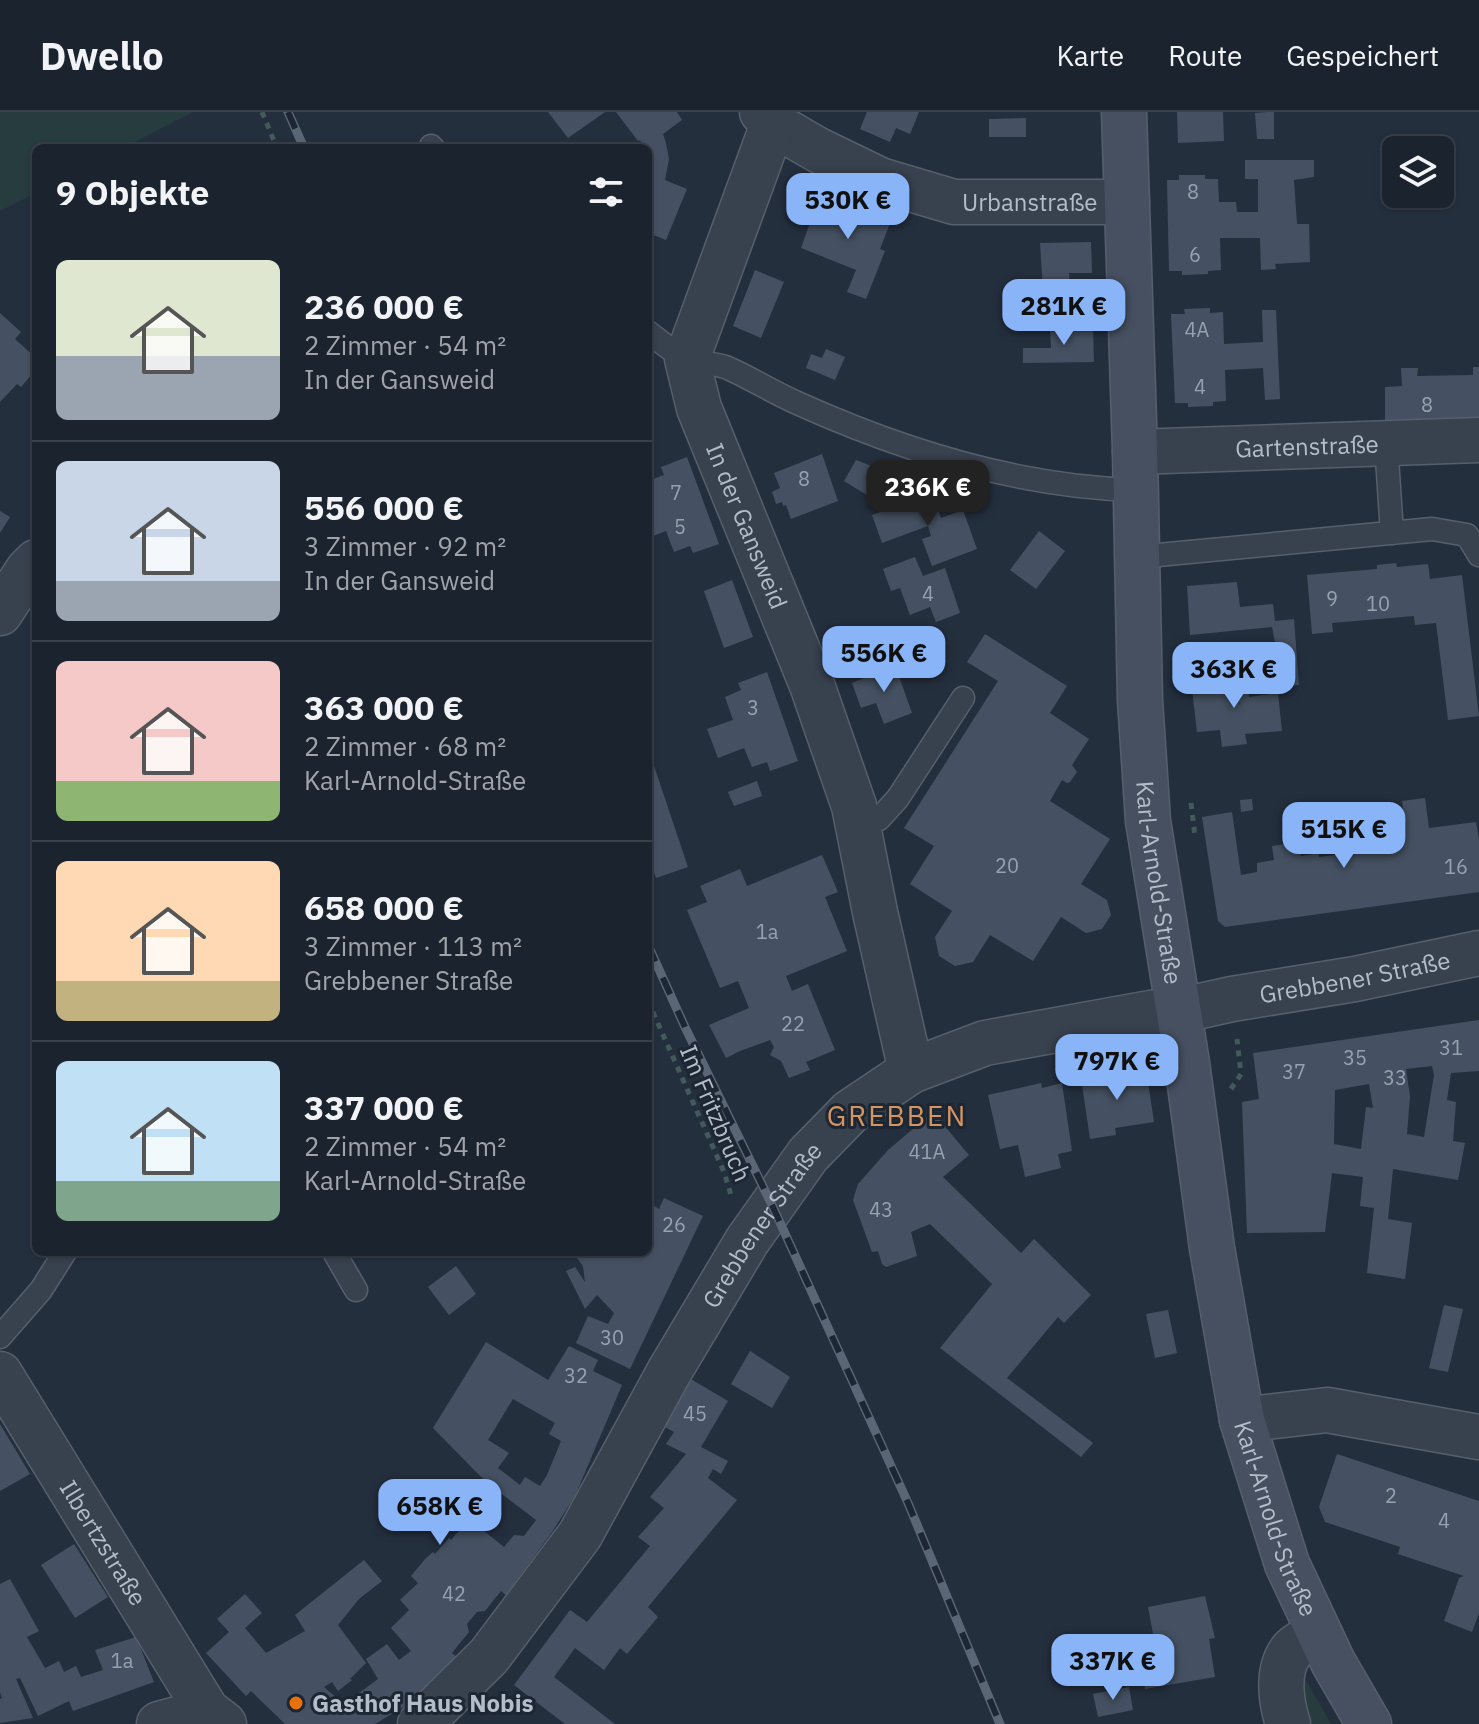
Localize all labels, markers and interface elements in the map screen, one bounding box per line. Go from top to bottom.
text: Dwello [40,31,164,80]
text: Karte [1056,37,1124,74]
text: Route [1168,37,1242,74]
text: Gespeichert [1286,37,1439,74]
map controls [1382,136,1454,208]
button: layers [1382,136,1454,208]
text: 9 Objekte [56,170,209,214]
icon: filters [584,170,628,214]
pin: 530K € [783,173,913,241]
house number: 8 [1187,178,1199,205]
text: 530K € [804,182,892,216]
street label: Urbanstraße [962,186,1097,218]
house number: 6 [1189,241,1201,268]
pin: 281K € [999,279,1129,347]
text: 236 000 € [304,284,464,328]
text: 281K € [1020,288,1108,322]
icon: home [120,292,216,388]
house number: 4A [1185,316,1210,343]
text: 2 Zimmer · 54 m² [304,328,506,362]
text: In der Gansweid [304,362,495,396]
house number: 4 [1194,373,1206,400]
house number: 8 [1421,391,1433,418]
street label: Gartenstraße [1235,428,1379,464]
street label: In der Gansweid [699,438,795,614]
pin: 236K € [863,460,993,528]
house number: 8 [798,465,810,492]
text: 236K € [884,469,972,503]
house number: 7 [670,479,682,506]
text: 556 000 € [304,485,464,529]
icon: home [120,493,216,589]
house number: 5 [674,513,686,540]
text: 3 Zimmer · 92 m² [304,529,506,563]
text: In der Gansweid [304,563,495,597]
house number: 4 [922,580,934,607]
house number: 9 [1326,585,1338,612]
house number: 10 [1366,590,1390,617]
pin: 556K € [819,626,949,694]
text: 556K € [840,635,928,669]
pin: 363K € [1169,642,1299,710]
text: 363K € [1190,651,1278,685]
text: 363 000 € [304,685,464,729]
icon: home [120,693,216,789]
house number: 3 [747,694,759,721]
text: 2 Zimmer · 68 m² [304,729,506,763]
text: Karl-Arnold-Straße [304,763,526,797]
street label: Karl-Arnold-Straße [1129,780,1190,987]
pin: 515K € [1279,802,1409,870]
text: 515K € [1300,811,1388,845]
house number: 20 [995,852,1019,879]
house number: 16 [1444,853,1468,880]
text: 658 000 € [304,885,464,929]
icon: home [120,893,216,989]
house number: 1a [756,918,779,945]
text: 3 Zimmer · 113 m² [304,929,522,963]
street label: Grebbener Straße [1257,943,1453,1010]
text: Grebbener Straße [304,963,513,997]
house number: 22 [781,1010,805,1037]
pin: 797K € [1052,1034,1182,1102]
house number: 31 [1439,1034,1463,1061]
street label: Im Fritzbruch [673,1040,759,1186]
text: 797K € [1073,1043,1161,1077]
house number: 35 [1343,1044,1367,1071]
house number: 37 [1282,1058,1306,1085]
house number: 33 [1383,1064,1407,1091]
text: 337 000 € [304,1085,464,1129]
icon: home [120,1093,216,1189]
district label: GREBBEN [827,1097,967,1134]
text: 2 Zimmer · 54 m² [304,1129,506,1163]
street label: Grebbener Straße [695,1135,828,1314]
house number: 41A [909,1138,946,1165]
text: Karl-Arnold-Straße [304,1163,526,1197]
house number: 43 [869,1196,893,1223]
house number: 26 [662,1211,686,1238]
house number: 30 [600,1324,624,1351]
house number: 32 [564,1362,588,1389]
house number: 45 [683,1400,707,1427]
street label: Karl-Arnold-Straße [1227,1417,1325,1621]
street label: Ilbertzstraße [53,1474,154,1612]
pin: 658K € [375,1479,505,1547]
house number: 2 [1385,1482,1397,1509]
text: 658K € [396,1488,484,1522]
house number: 4 [1438,1507,1450,1534]
house number: 42 [442,1580,466,1607]
pin: 337K € [1048,1634,1178,1702]
text: 337K € [1069,1643,1157,1677]
house number: 1a [111,1647,134,1674]
place label: Gasthof Haus Nobis [312,1687,534,1719]
marker: Gasthof Haus Nobis [287,1694,305,1712]

